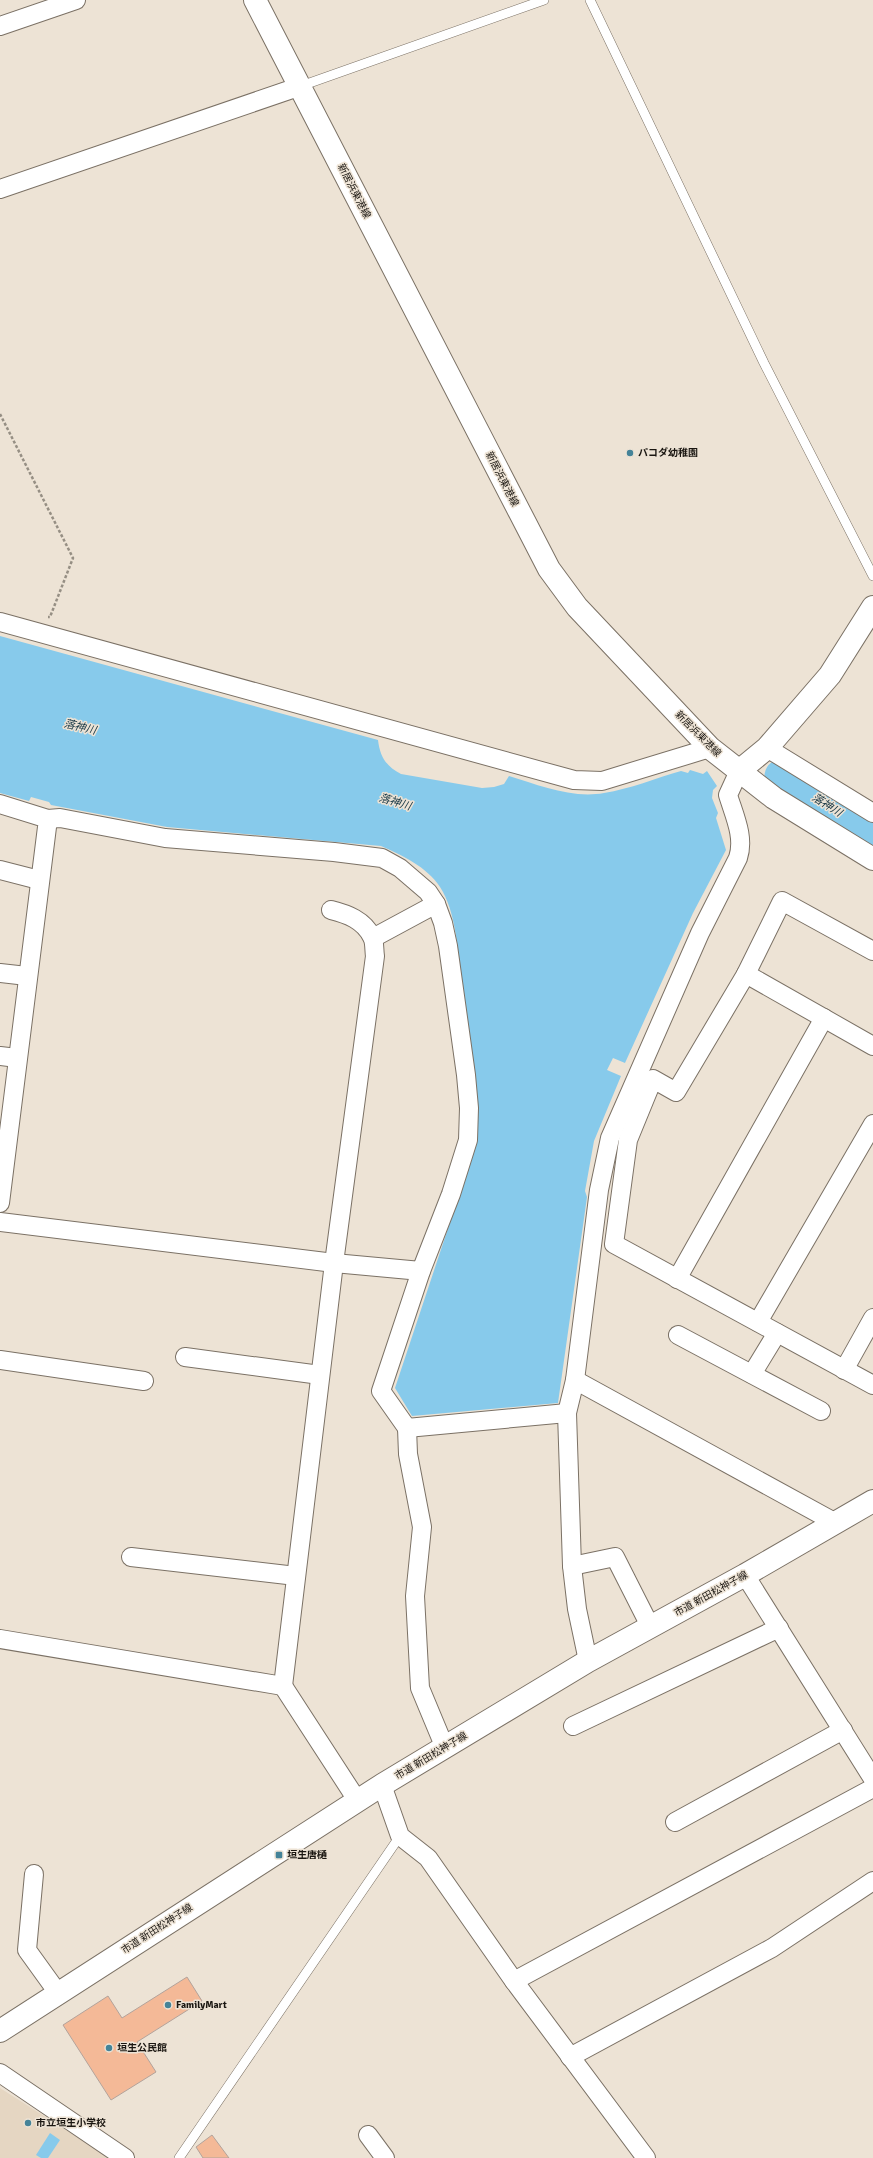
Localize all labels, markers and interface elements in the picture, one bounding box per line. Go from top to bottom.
street label: 新居浜東港線 [335,162,373,220]
place label: パコダ幼稚園 [638,447,698,459]
marker: パコダ幼稚園 [625,448,635,458]
street label: 新居浜東港線 [483,450,521,508]
street label: 新居浜東港線 [673,709,723,759]
water label: 落神川 [62,717,99,737]
water label: 落神川 [377,791,414,813]
water label: 落神川 [810,791,845,820]
street label: 市道 新田松神子線 [672,1569,750,1619]
street label: 市道 新田松神子線 [393,1730,469,1782]
place label: 垣生唐樋 [287,1849,327,1861]
marker: 垣生唐樋 [274,1850,284,1860]
street label: 市道 新田松神子線 [119,1902,195,1956]
place label: FamilyMart [176,1999,227,2011]
marker: FamilyMart [163,2000,173,2010]
place label: 垣生公民館 [117,2042,167,2054]
marker: 垣生公民館 [104,2043,114,2053]
place label: 市立垣生小学校 [36,2117,106,2129]
marker: 市立垣生小学校 [23,2118,33,2128]

